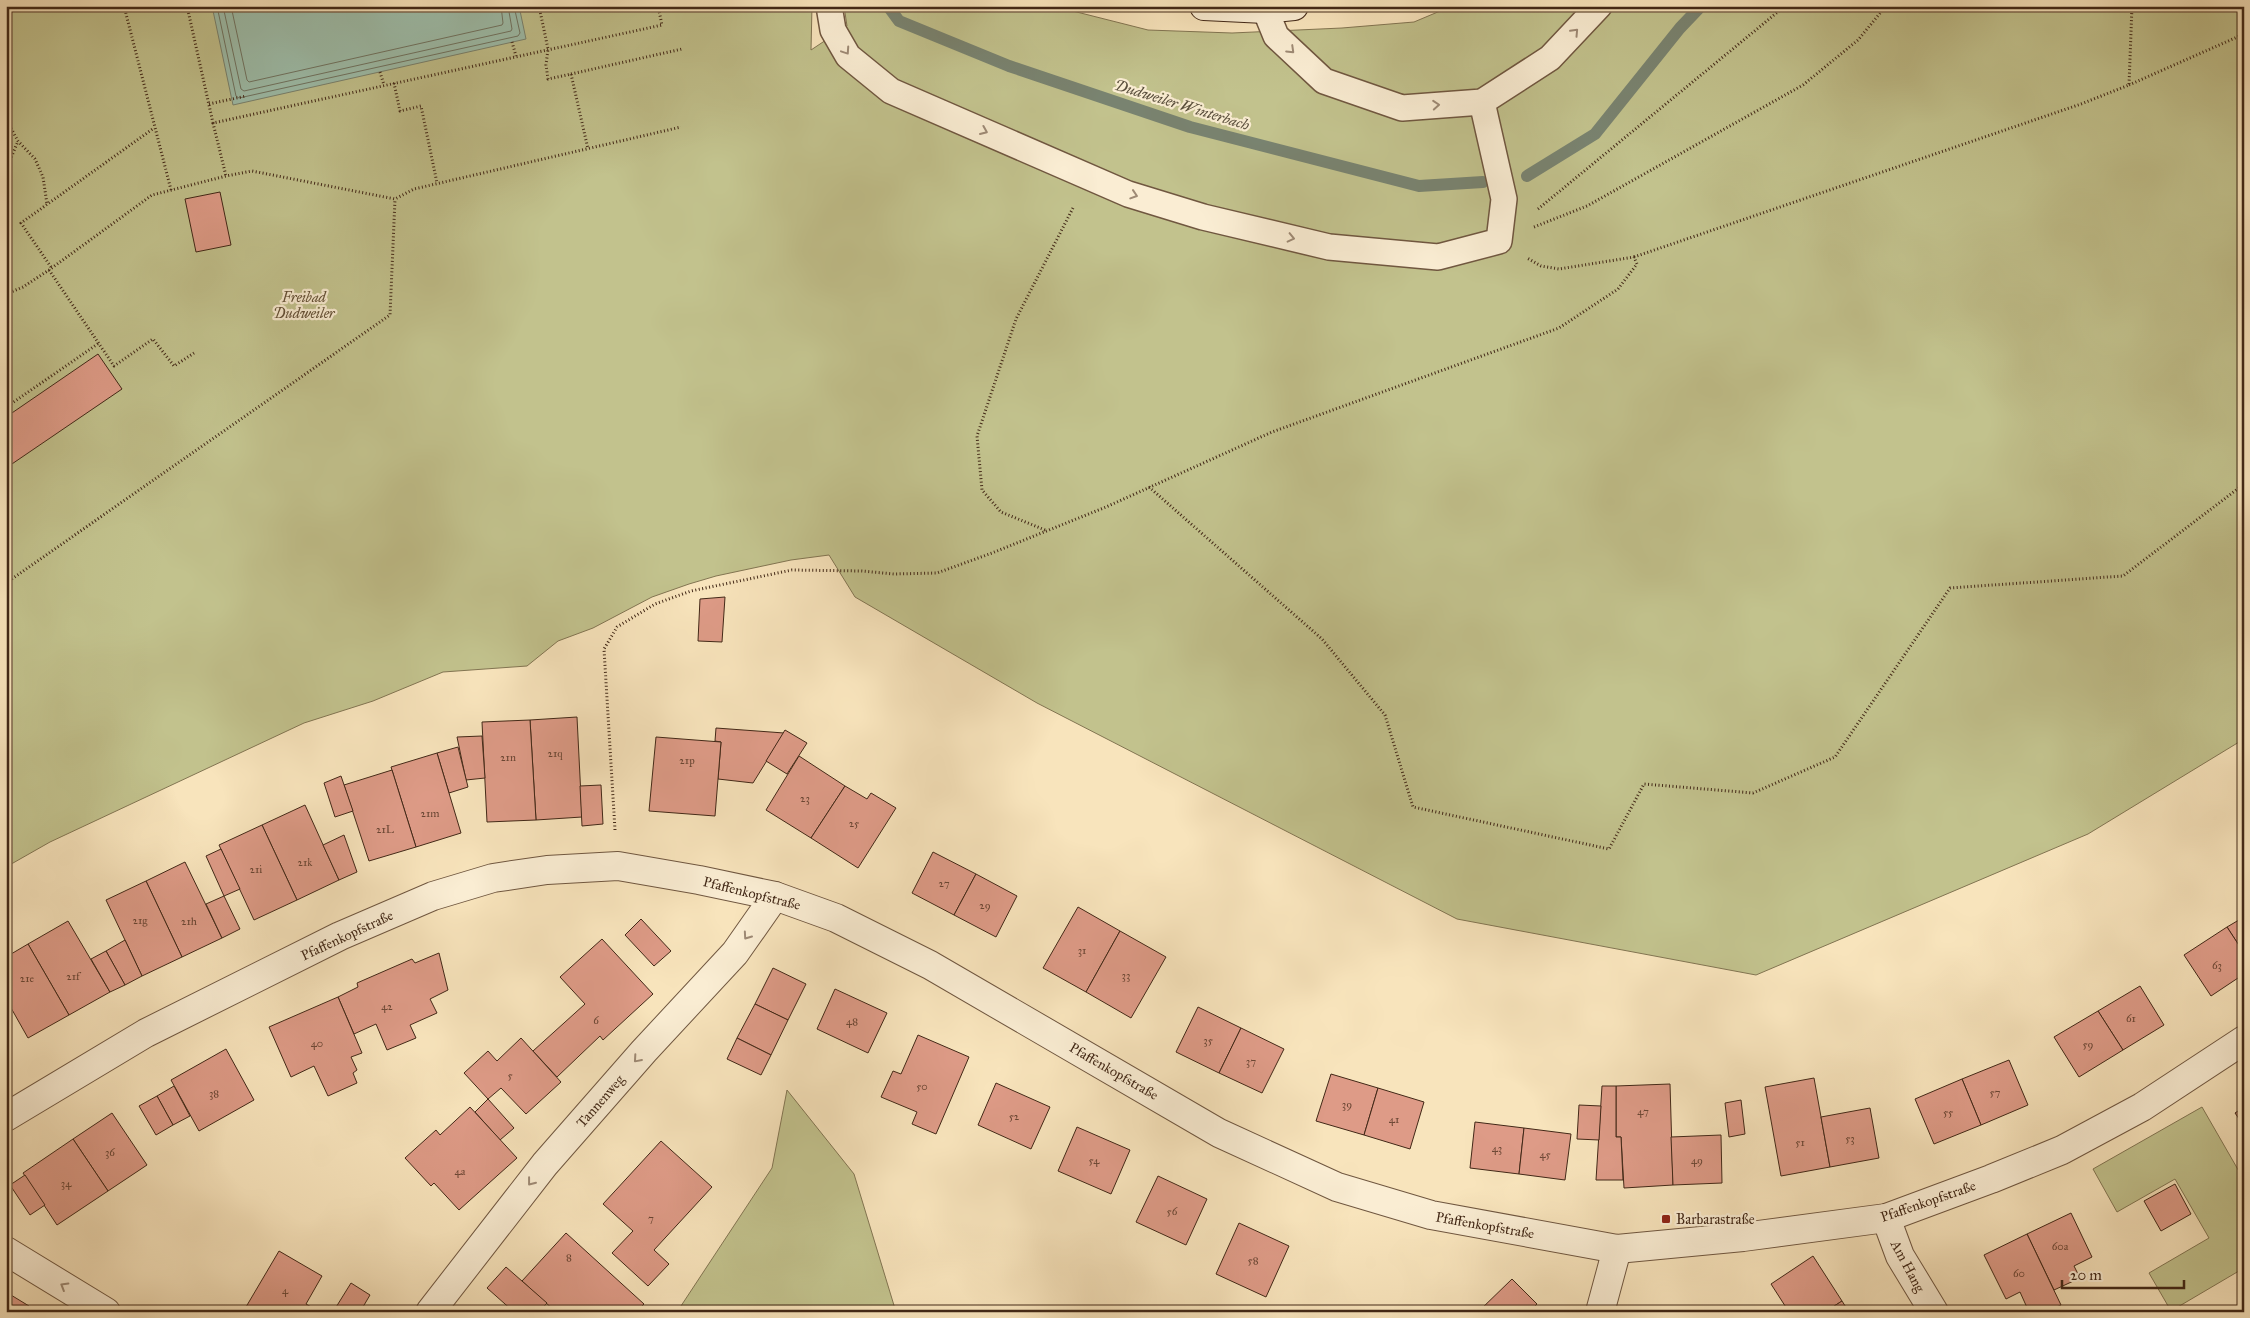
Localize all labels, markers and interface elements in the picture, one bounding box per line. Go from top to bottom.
one-way arrow [1569,29,1578,38]
one-way arrow [1285,44,1294,53]
one-way arrow [840,45,849,55]
water label: Dudweiler Winterbach [1112,76,1252,134]
one-way arrow [1433,100,1441,111]
one-way arrow [980,126,988,136]
one-way arrow [1129,190,1137,200]
one-way arrow [1286,232,1295,243]
park label: Freibad Dudweiler [273,289,336,322]
house number: 21q [547,747,563,761]
house number: 21n [500,751,516,764]
house number: 21p [679,754,695,767]
house number: 23 [800,792,810,805]
house number: 21m [420,807,440,820]
house number: 25 [849,817,859,830]
house number: 21L [376,823,394,836]
house number: 21k [298,856,313,869]
house number: 21i [250,863,262,876]
street label: Pfaffenkopfstraße [701,873,803,914]
house number: 27 [939,877,950,890]
house number: 29 [979,899,991,912]
street label: Pfaffenkopfstraße [298,907,396,964]
house number: 21g [133,914,148,927]
house number: 21h [181,915,197,928]
one-way arrow [744,930,753,940]
house number: 31 [1078,944,1086,957]
house number: 63 [2212,959,2222,972]
house number: 33 [1122,969,1130,982]
house number: 21f [66,970,82,983]
house number: 21e [20,972,35,985]
house number: 42 [381,1000,393,1013]
house number: 61 [2126,1012,2136,1025]
house number: 6 [593,1014,599,1027]
house number: 48 [846,1015,858,1028]
house number: 35 [1203,1034,1213,1047]
house number: 40 [311,1037,323,1050]
house number: 59 [2082,1038,2094,1051]
street label: Pfaffenkopfstraße [1066,1039,1161,1104]
one-way arrow [634,1053,643,1062]
house number: 37 [1246,1055,1256,1068]
house number: 5 [507,1069,513,1082]
street label: Tannenweg [573,1071,628,1131]
house number: 50 [916,1080,928,1093]
house number: 57 [1990,1086,2001,1099]
house number: 38 [209,1087,219,1100]
house number: 39 [1342,1098,1352,1111]
house number: 47 [1637,1105,1649,1118]
house number: 55 [1943,1106,1953,1119]
house number: 52 [1009,1110,1020,1123]
house number: 41 [1389,1113,1399,1126]
house number: 53 [1845,1132,1855,1145]
house number: 51 [1795,1136,1805,1149]
house number: 43 [1492,1142,1502,1155]
house number: 36 [105,1146,115,1159]
house number: 45 [1539,1148,1551,1161]
house number: 54 [1089,1154,1100,1167]
house number: 49 [1691,1154,1703,1167]
house number: 4a [455,1165,466,1178]
one-way arrow [528,1176,537,1186]
house number: 34 [61,1177,72,1190]
street label: Pfaffenkopfstraße [1878,1177,1978,1226]
house number: 56 [1167,1205,1178,1218]
street label: Pfaffenkopfstraße [1434,1208,1536,1243]
place label: Barbarastraße [1676,1211,1755,1228]
house number: 7 [648,1212,654,1225]
marker: Barbarastraße [1660,1213,1672,1225]
street label: Am Hang [1886,1236,1929,1296]
house number: 60a [2052,1240,2069,1253]
house number: 8 [566,1251,572,1264]
house number: 58 [1248,1254,1259,1267]
scale bar [2062,1258,2185,1290]
text: 20 m [2070,1266,2102,1284]
house number: 60 [2013,1267,2025,1280]
one-way arrow [61,1283,70,1293]
house number: 4 [282,1284,289,1297]

